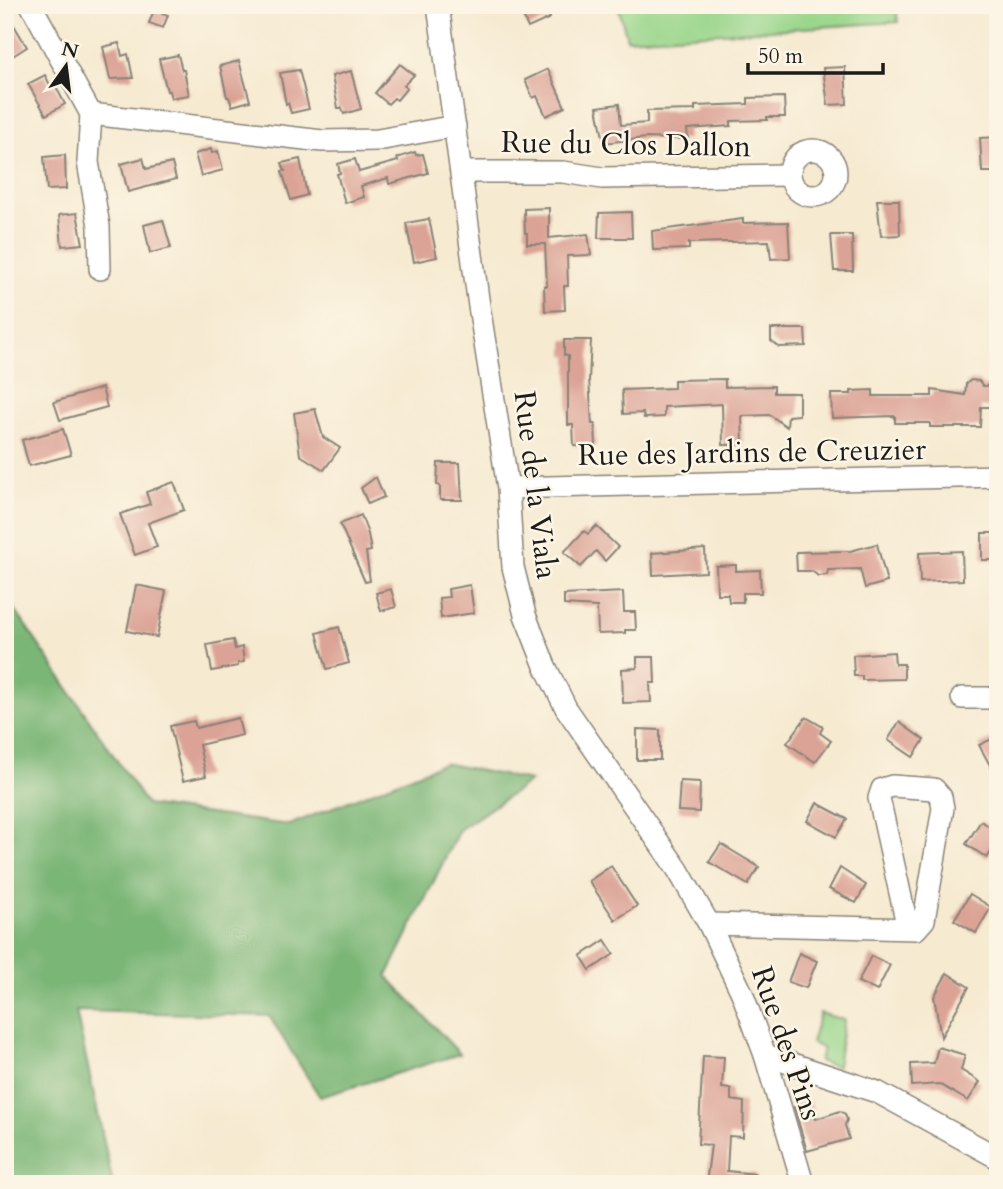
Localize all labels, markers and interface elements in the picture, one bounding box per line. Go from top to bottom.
north arrow [32,32,102,102]
scale bar [748,32,882,76]
text: N [59,36,82,65]
text: 50 m [758,42,803,71]
street label: Rue du Clos Dallon [501,122,751,167]
street label: Rue de la Viala [504,389,567,582]
street label: Rue des Jardins de Creuzier [578,429,927,476]
street label: Rue des Pins [741,961,832,1125]

